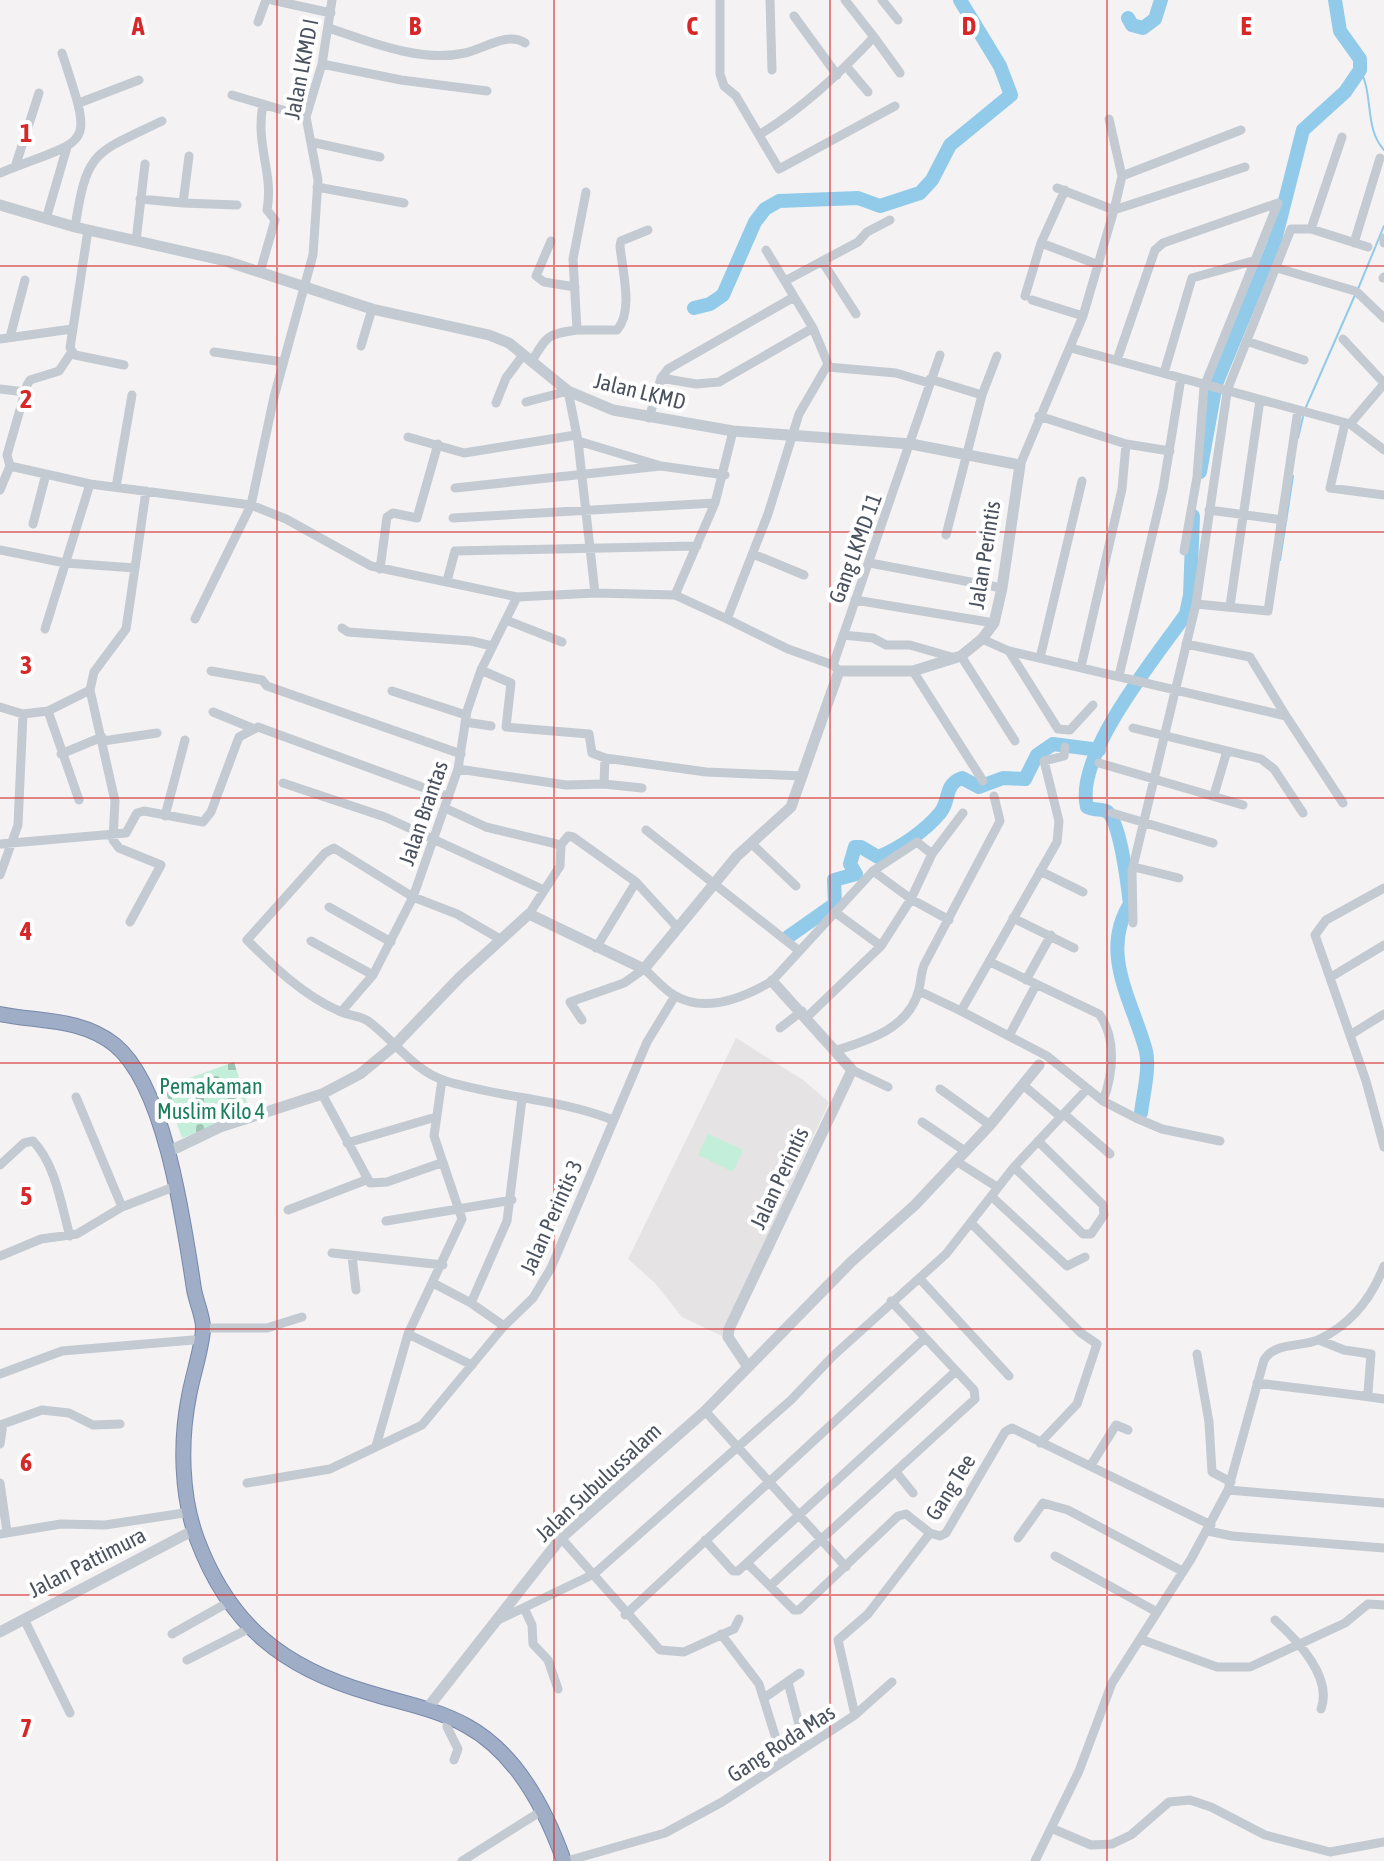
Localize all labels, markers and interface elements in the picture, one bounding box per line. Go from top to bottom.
text: A [131,11,145,41]
text: B [409,11,422,41]
text: C [686,11,698,41]
text: D [962,11,976,41]
text: E [1240,11,1252,41]
street label: Jalan LKMD I [279,16,323,122]
text: 1 [20,118,32,148]
street label: Jalan LKMD [592,367,688,415]
text: 2 [20,384,32,414]
street label: Gang LKMD 11 [823,489,887,607]
street label: Jalan Perintis [963,499,1005,611]
text: 3 [20,650,32,680]
street label: Jalan Brantas [393,757,453,869]
text: 4 [19,916,32,946]
park label: Pemakaman Muslim Kilo 4 [157,1073,265,1124]
street label: Jalan Perintis [744,1123,814,1233]
street label: Jalan Perintis 3 [514,1156,588,1278]
text: 5 [20,1181,32,1211]
street label: Jalan Subulussalam [530,1417,666,1547]
text: 6 [20,1447,32,1477]
street label: Gang Tee [920,1449,980,1525]
street label: Jalan Pattimura [24,1521,150,1603]
street label: Gang Roda Mas [722,1699,840,1787]
text: 7 [20,1713,32,1743]

